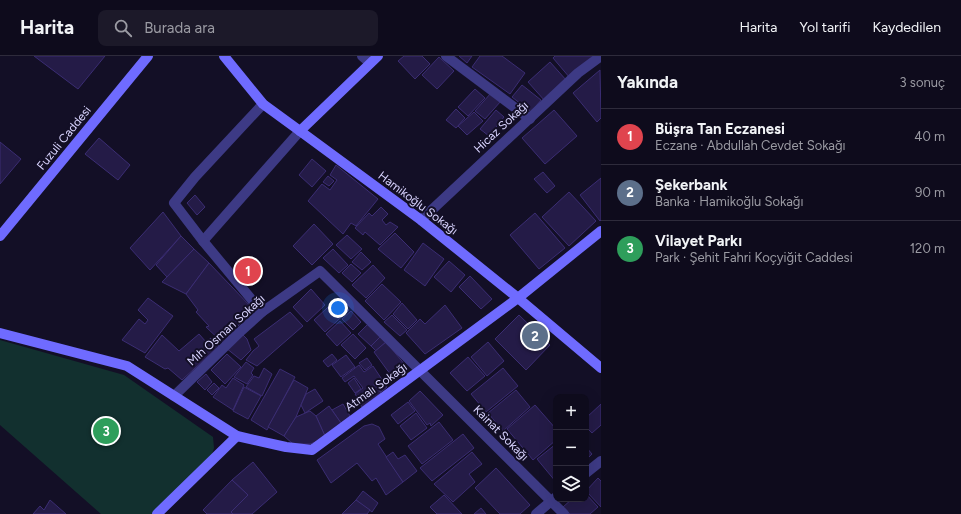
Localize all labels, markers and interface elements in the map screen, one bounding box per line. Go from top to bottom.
search box [98,10,378,46]
text: Harita [20,16,74,39]
icon: search [112,17,134,39]
text: Burada ara [144,19,215,37]
text: Harita [739,19,777,36]
text: Yol tarifi [799,19,851,36]
text: Kaydedilen [873,19,941,36]
text: Yakında [617,72,678,92]
text: 3 sonuç [900,75,945,90]
street label: Hicaz Sokağı [471,98,531,156]
street label: Fuzuli Caddesi [34,103,94,173]
text: Büşra Tan Eczanesi [655,120,785,138]
text: 1 [627,129,633,144]
text: 40 m [914,129,945,144]
text: Eczane · Abdullah Cevdet Sokağı [655,138,846,153]
street label: Hamikoğlu Sokağı [375,168,461,238]
text: Şekerbank [655,176,728,194]
text: 2 [626,185,634,200]
text: 90 m [915,185,945,200]
text: Banka · Hamikoğlu Sokağı [655,194,803,209]
text: Vilayet Parkı [655,232,742,250]
text: 3 [626,241,634,256]
text: 120 m [910,241,945,256]
text: Park · Şehit Fahri Koçyiğit Caddesi [655,250,853,265]
pin: 1 [235,256,261,286]
street label: Mıh Osman Sokağı [184,292,268,368]
your location [328,298,348,318]
pin: 2 [522,321,548,351]
street label: Atmalı Sokağı [342,360,410,414]
map controls [553,394,589,502]
button: + [553,394,589,430]
street label: Kainat Sokağı [470,402,532,464]
pin: 3 [93,416,119,446]
button: − [553,430,589,466]
button: layers [553,466,589,502]

